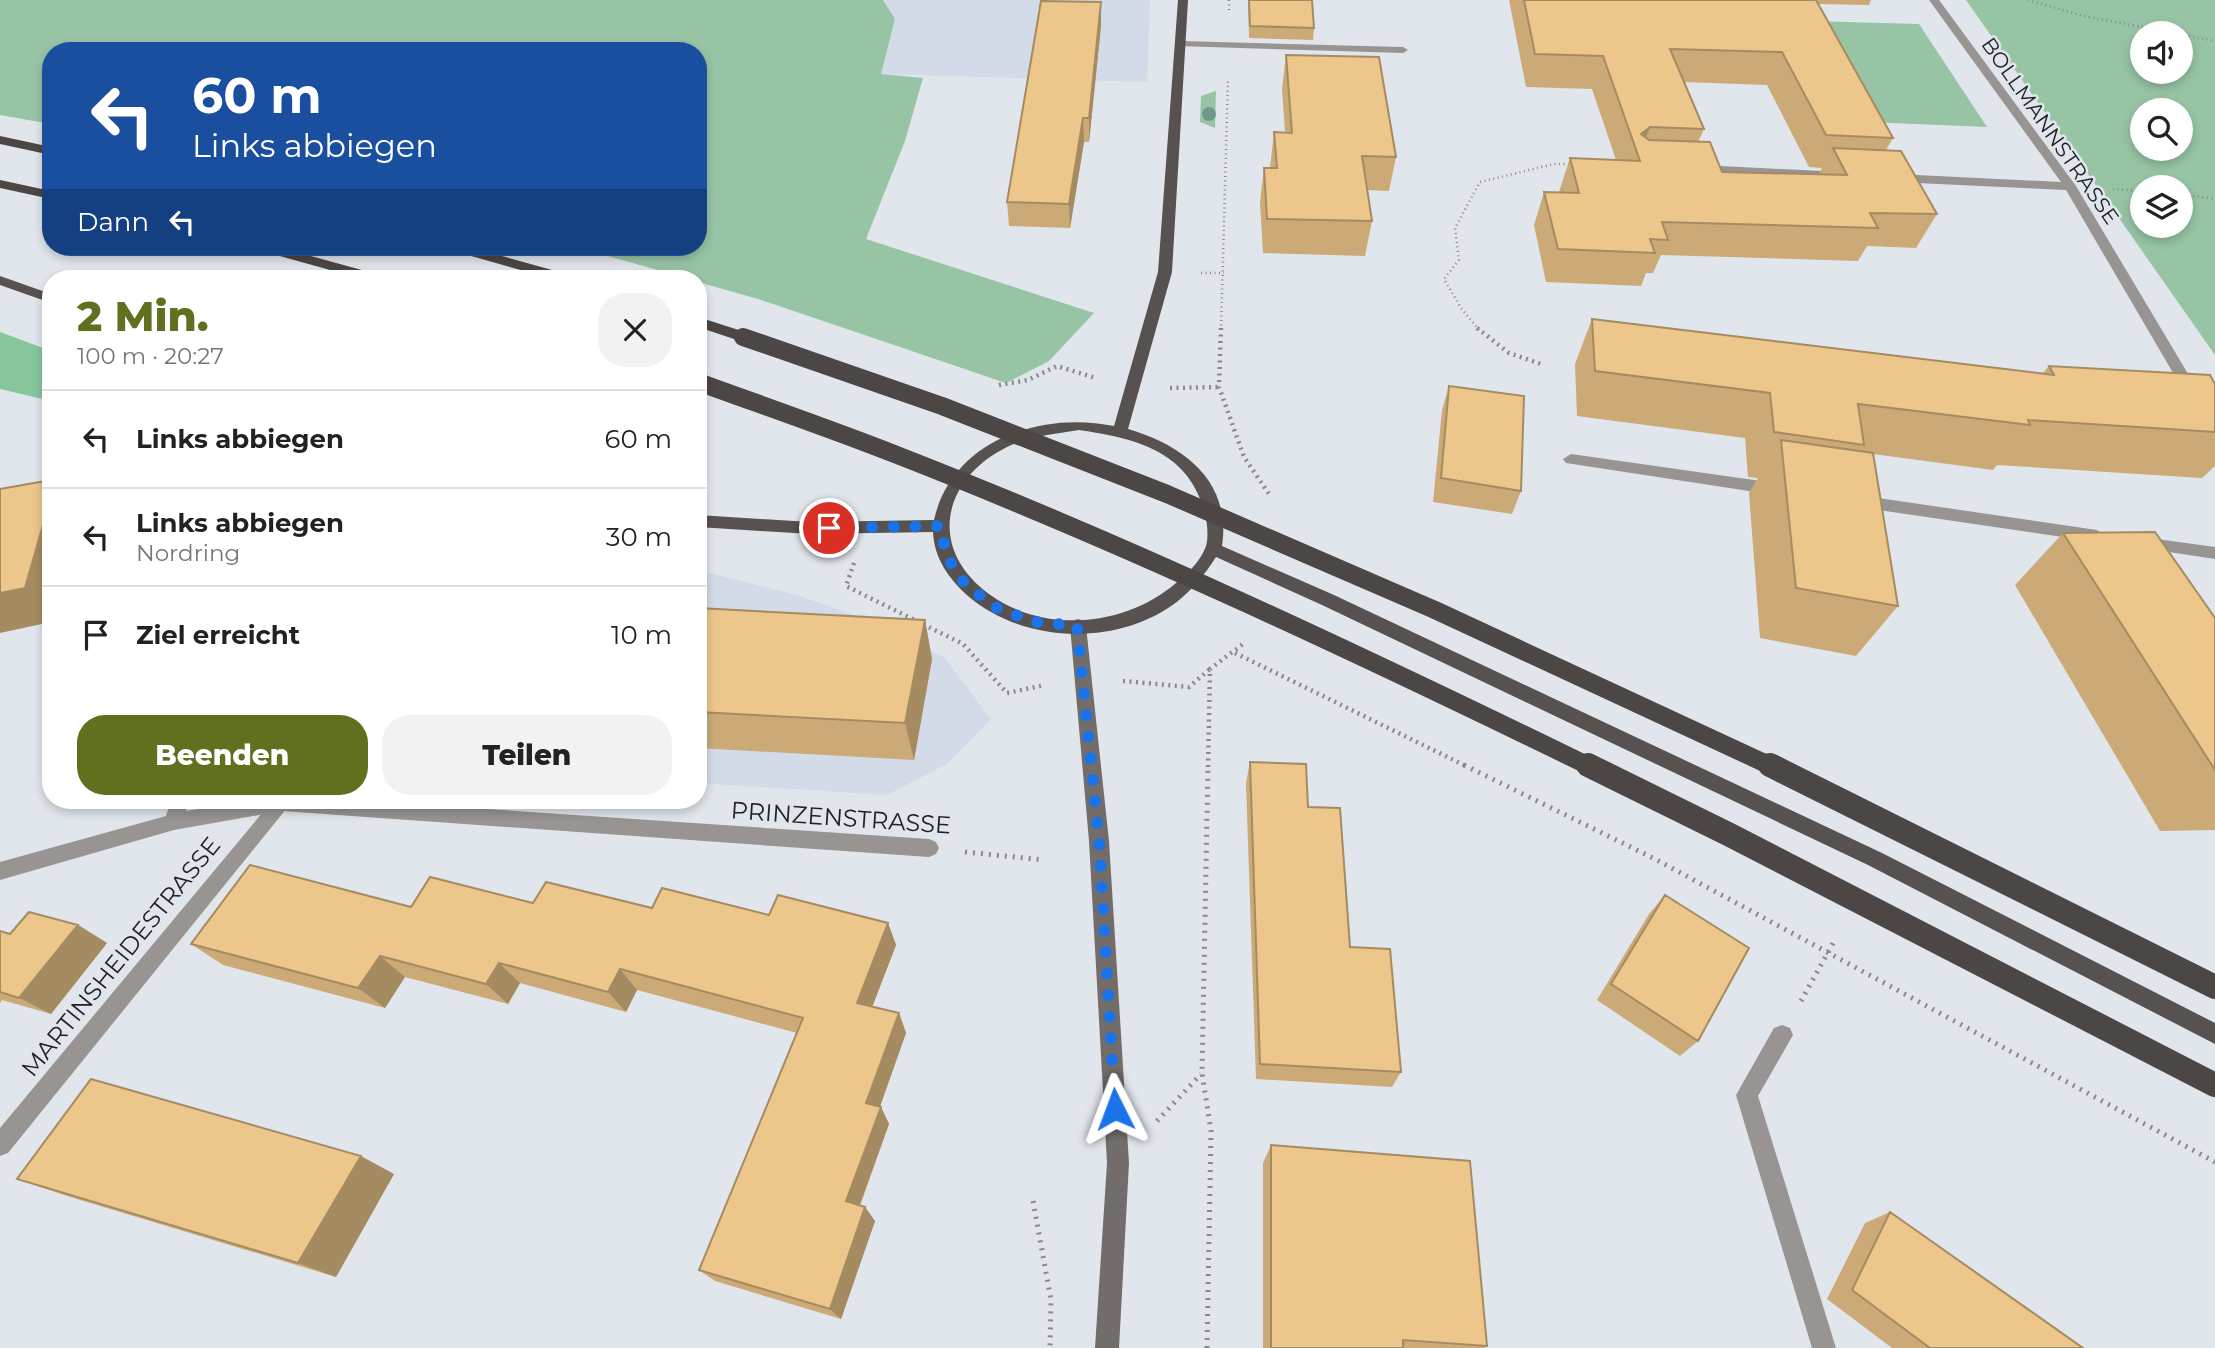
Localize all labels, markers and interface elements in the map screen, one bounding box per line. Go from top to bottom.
map controls [2130,21,2193,238]
button: sound [2130,21,2193,84]
street label: BOLLMANNSTRASSE [1976,32,2124,229]
text: 60 m [192,66,322,125]
icon: left [77,70,168,161]
button: search [2130,98,2193,161]
text: Links abbiegen [192,126,437,165]
button: layers [2130,175,2193,238]
icon: left [163,203,201,241]
text: Dann [77,206,149,238]
text: 2 Min. [77,290,209,342]
button: close [598,293,672,367]
text: 100 m · 20:27 [77,342,224,370]
icon: left [77,420,115,458]
text: Links abbiegen [136,423,344,455]
text: 60 m [605,423,672,455]
pin [799,498,859,558]
text: Links abbiegen [136,507,344,539]
icon: arrive [810,509,848,547]
icon: left [77,518,115,556]
text: 30 m [606,521,672,553]
text: Nordring [136,539,240,567]
icon: arrive [77,616,115,654]
text: Ziel erreicht [136,619,300,651]
text: 10 m [611,619,672,651]
button: Beenden [77,715,368,795]
button: Teilen [382,715,672,795]
street label: PRINZENSTRASSE [730,795,952,840]
street label: MARTINSHEIDESTRASSE [15,831,226,1082]
position arrow [1078,1072,1152,1146]

